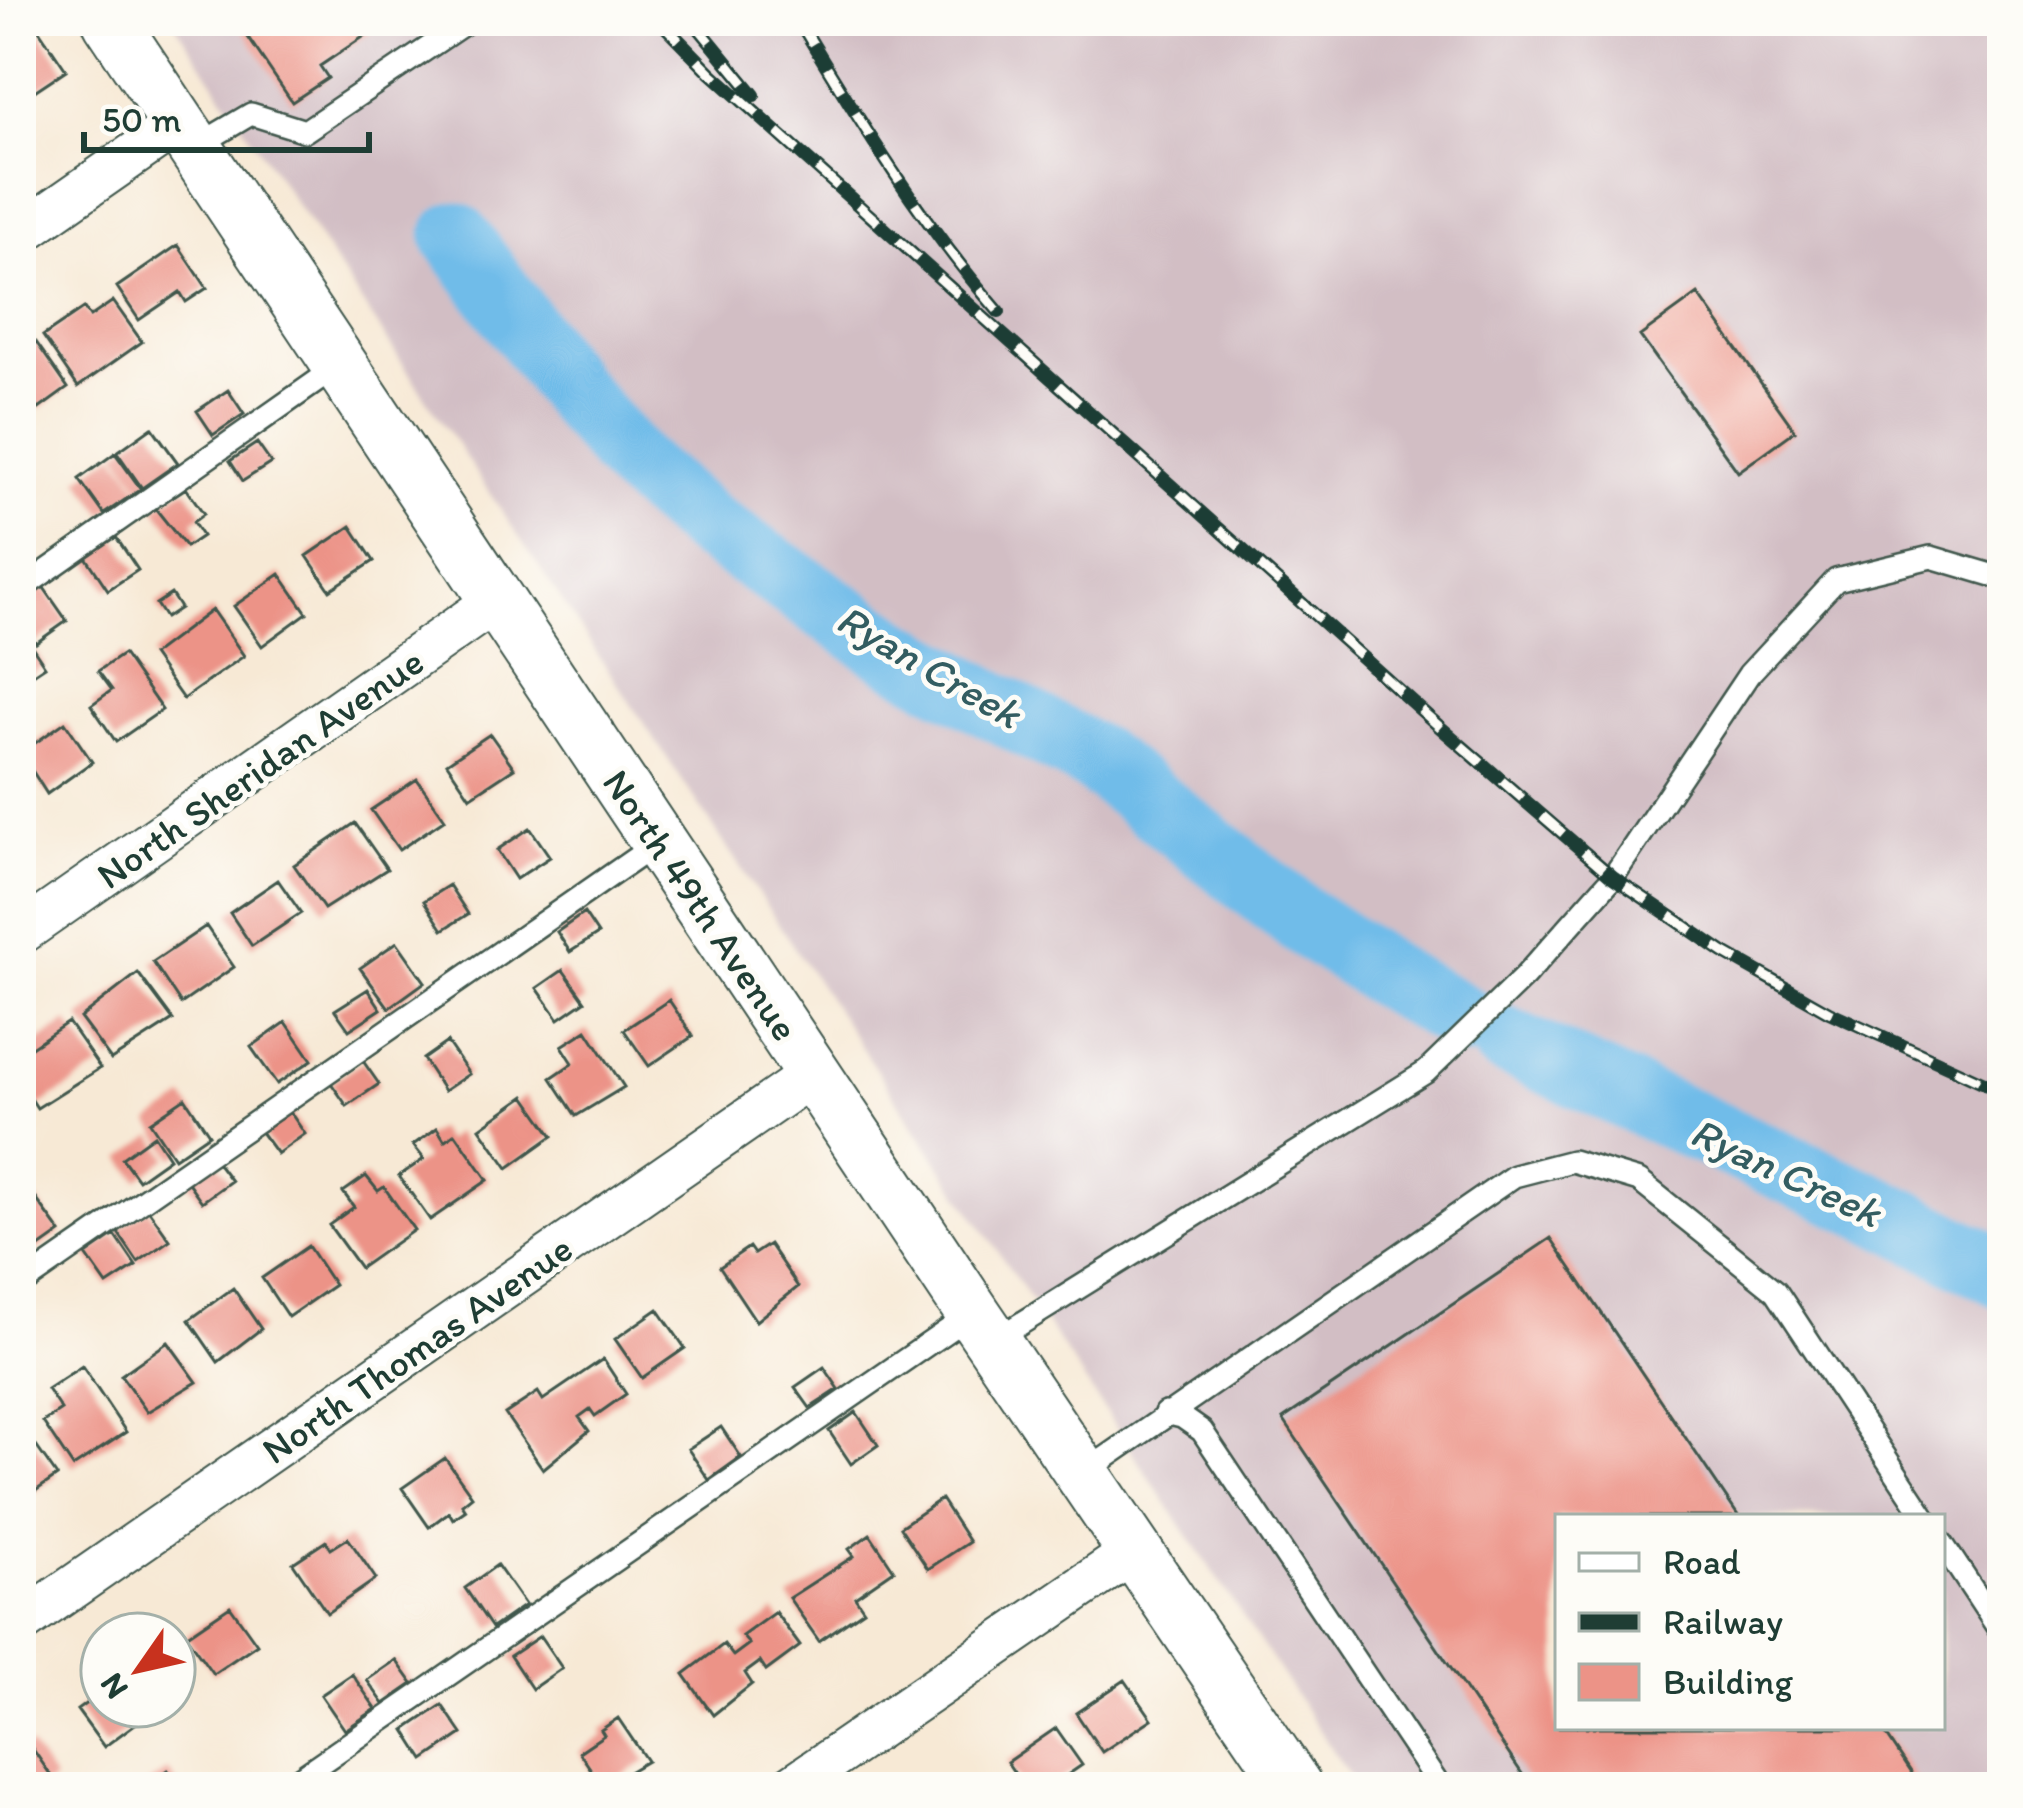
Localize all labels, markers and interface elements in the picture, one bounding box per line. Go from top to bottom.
scale bar [84,78,369,152]
text: 50 m [102,98,181,141]
water label: Ryan Creek [828,593,1032,740]
street label: North Sheridan Avenue [88,637,432,899]
street label: North 49th Avenue [593,761,809,1049]
water label: Ryan Creek [1683,1106,1891,1239]
street label: North Thomas Avenue [253,1224,581,1474]
legend [1555,1514,1945,1730]
text: Road [1663,1540,1741,1583]
text: Railway [1663,1600,1783,1643]
north arrow [78,1610,198,1730]
text: Building [1663,1660,1793,1703]
text: N [91,1666,136,1707]

